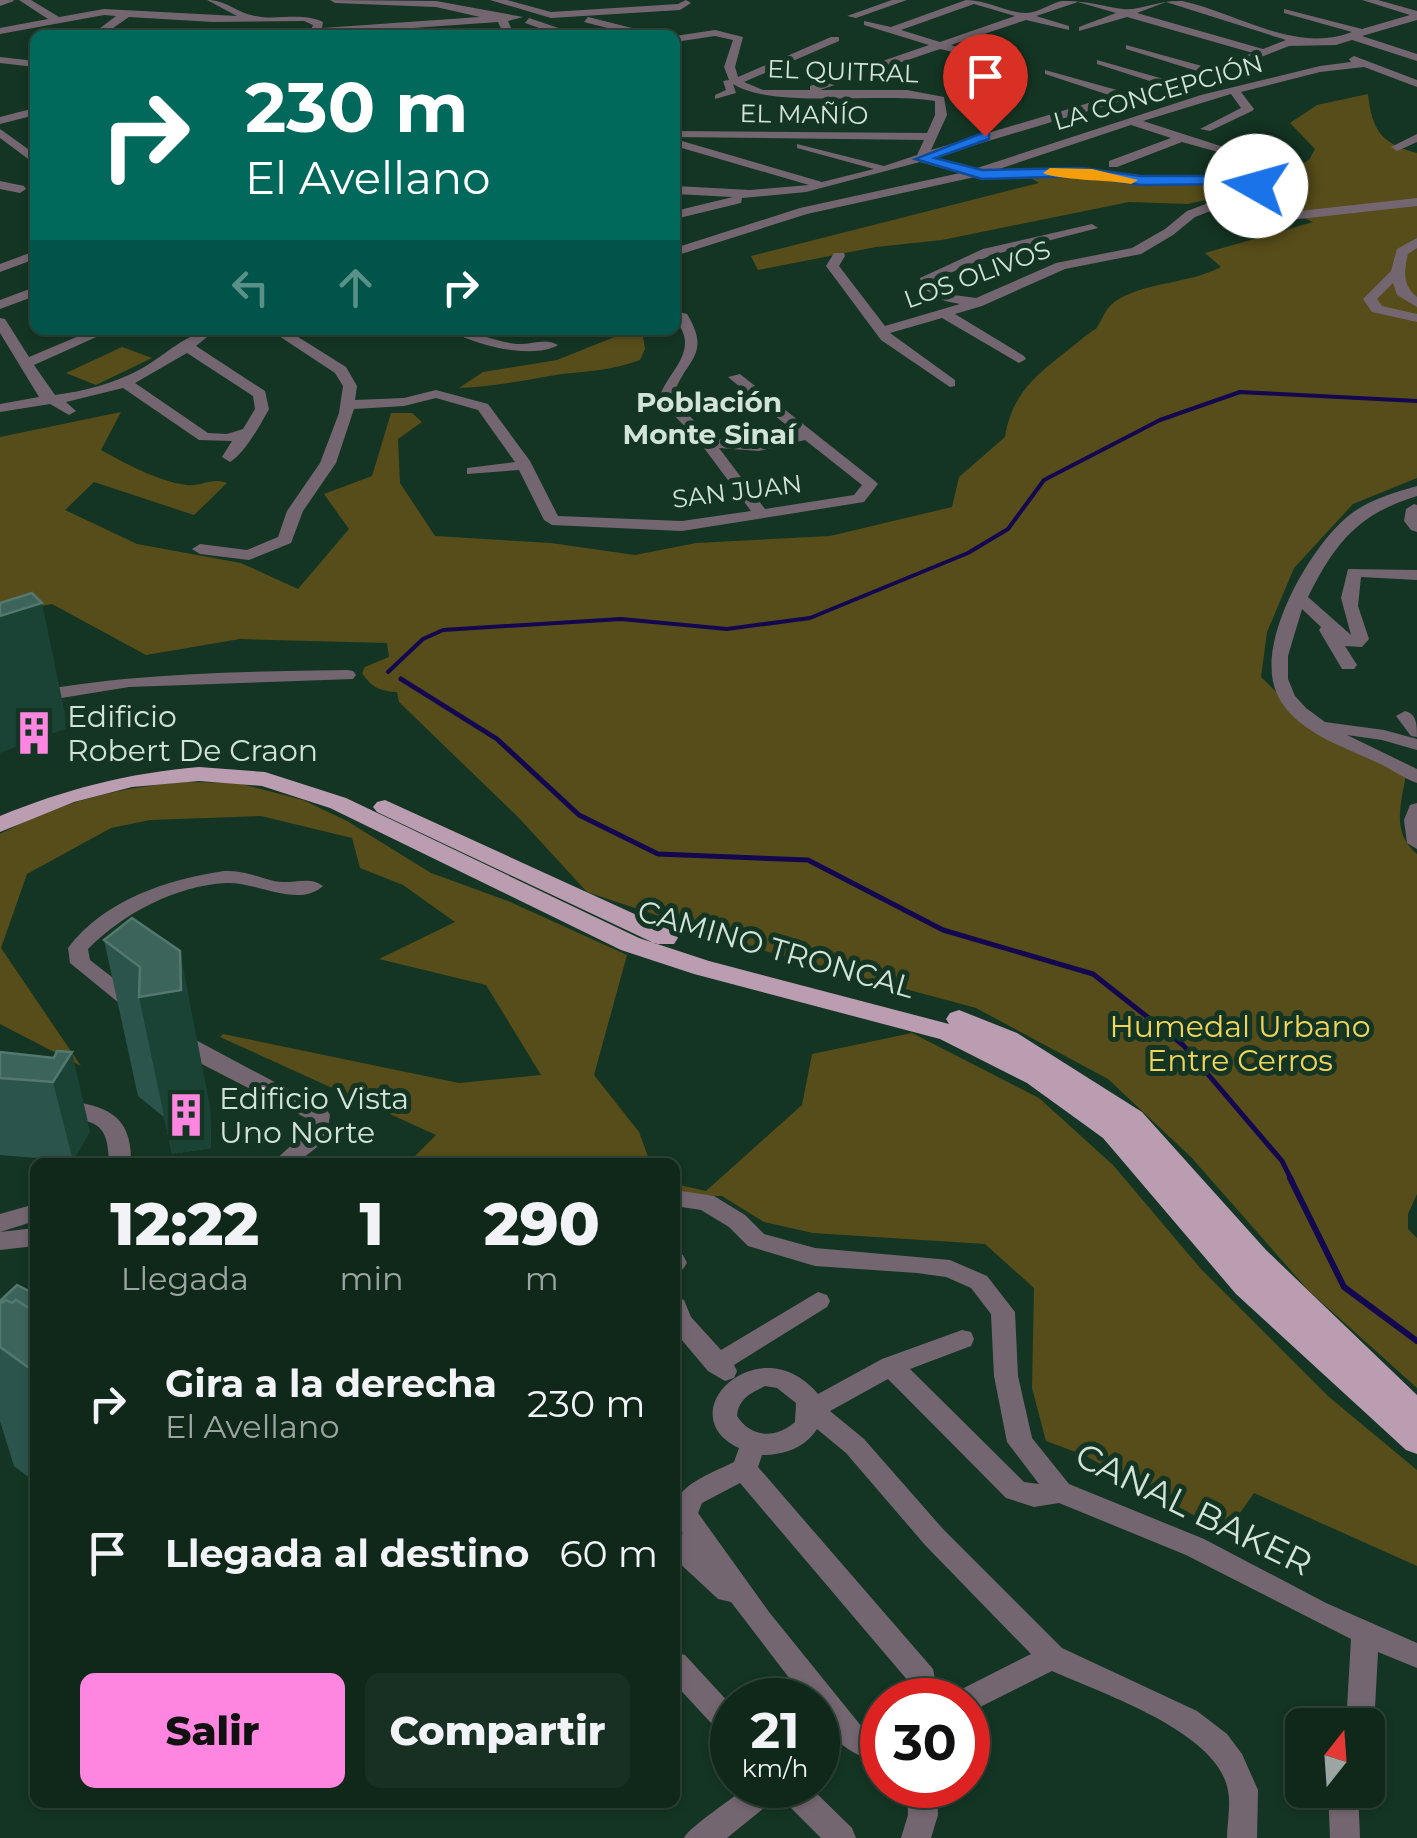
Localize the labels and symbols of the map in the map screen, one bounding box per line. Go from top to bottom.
pin [943,34,1028,137]
street label: LA CONCEPCIÓN [1050,48,1266,136]
street label: EL QUITRAL [767,53,919,89]
street label: EL MAÑÍO [739,98,869,130]
position arrow [1204,134,1308,238]
street label: LOS OLIVOS [900,234,1054,314]
district label: Población Monte Sinaí [622,385,798,451]
street label: SAN JUAN [670,468,804,514]
place label: Edificio Robert De Craon [67,698,318,769]
building icon: Edificio Robert De Craon [10,709,58,757]
street label: CAMINO TRONCAL [634,892,919,1006]
park label: Humedal Urbano Entre Cerros [1109,1008,1371,1079]
place label: Edificio Vista Uno Norte [219,1080,409,1151]
building icon: Edificio Vista Uno Norte [162,1091,210,1139]
street label: CANAL BAKER [1069,1433,1319,1585]
speed limit sign: 30 [860,1678,990,1808]
north arrow [1285,1708,1385,1808]

